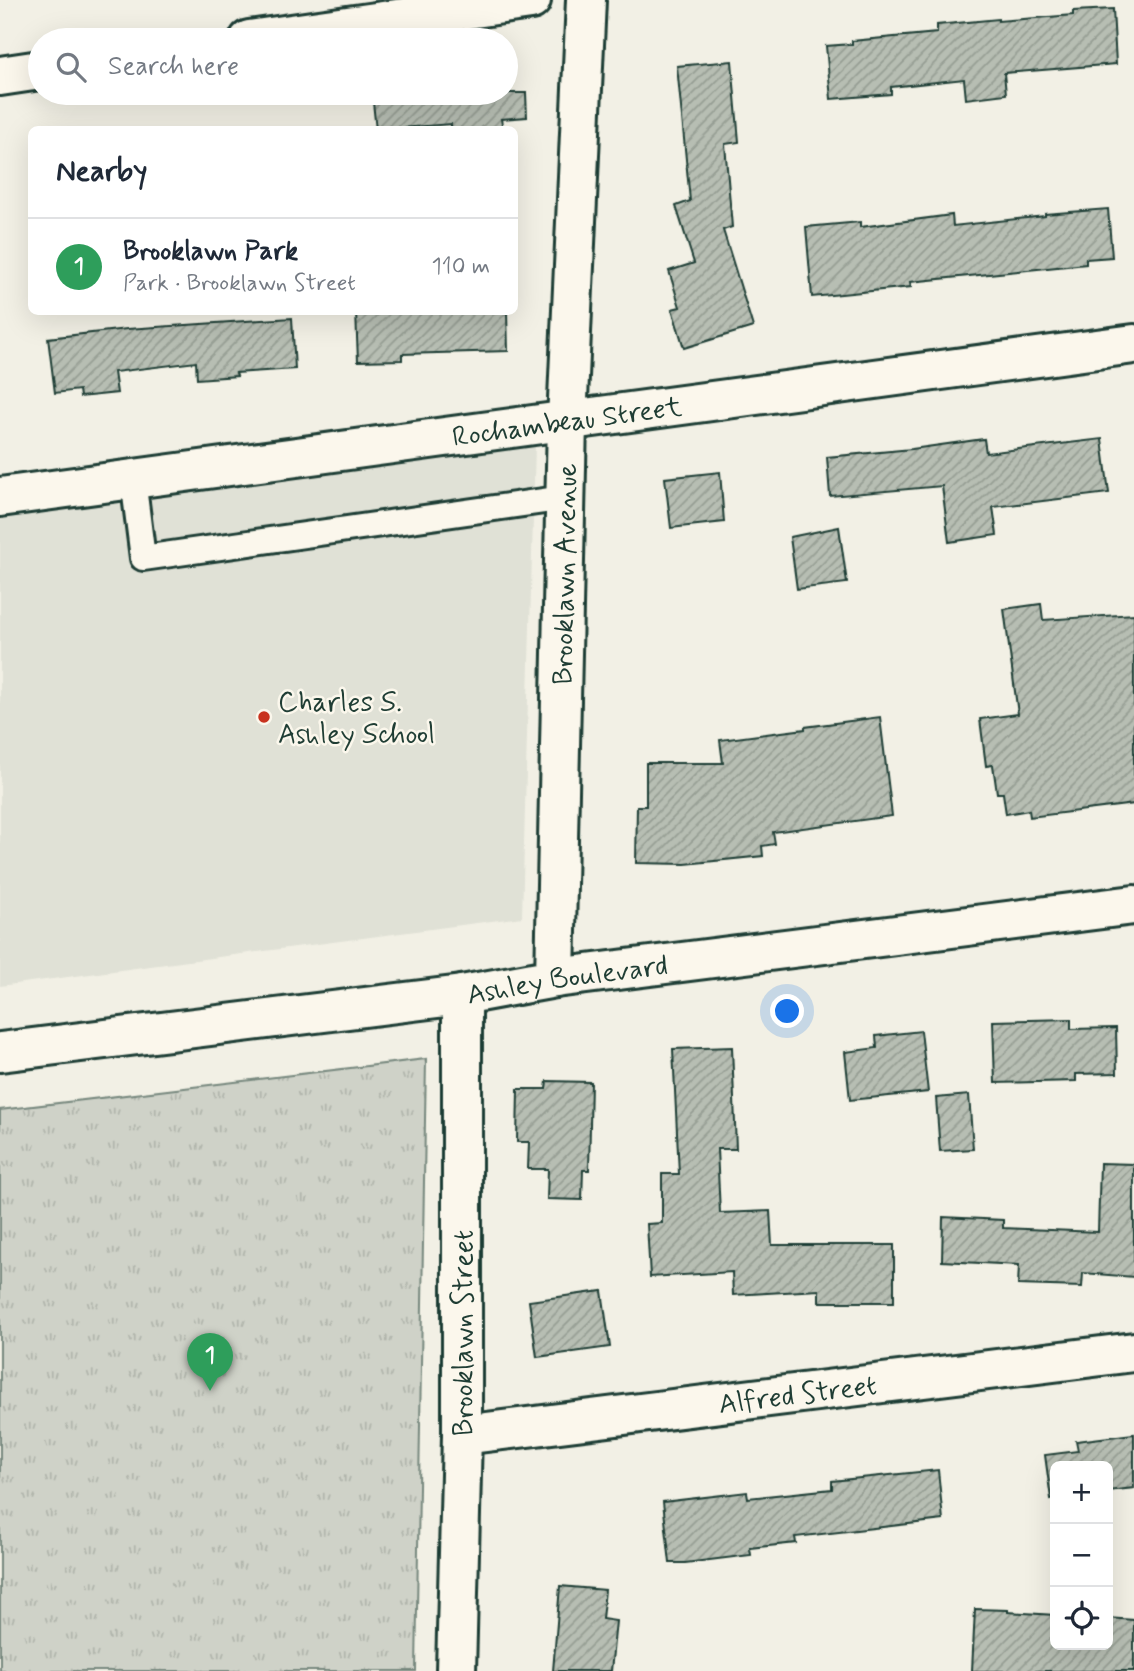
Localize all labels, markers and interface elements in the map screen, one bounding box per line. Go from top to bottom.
search box [28,28,518,105]
icon: search [52,48,90,86]
text: Search here [108,50,239,84]
text: Nearby [56,152,147,191]
text: Brooklawn Park [123,235,298,269]
text: 1 [74,252,84,282]
text: 110 m [431,252,490,282]
text: Park · Brooklawn Street [123,269,356,299]
street label: Rochambeau Street [450,389,685,457]
street label: Brooklawn Avenue [545,463,587,685]
place label: Charles S. Ashley School [278,685,435,754]
marker: Charles S. Ashley School [256,709,272,725]
street label: Ashley Boulevard [464,948,670,1015]
your location [770,994,804,1028]
street label: Brooklawn Street [446,1230,483,1436]
pin: 1 [187,1333,233,1391]
street label: Alfred Street [717,1368,879,1424]
map controls [1050,1461,1113,1650]
button: + [1050,1461,1113,1524]
button: − [1050,1524,1113,1587]
button: locate [1050,1587,1113,1650]

